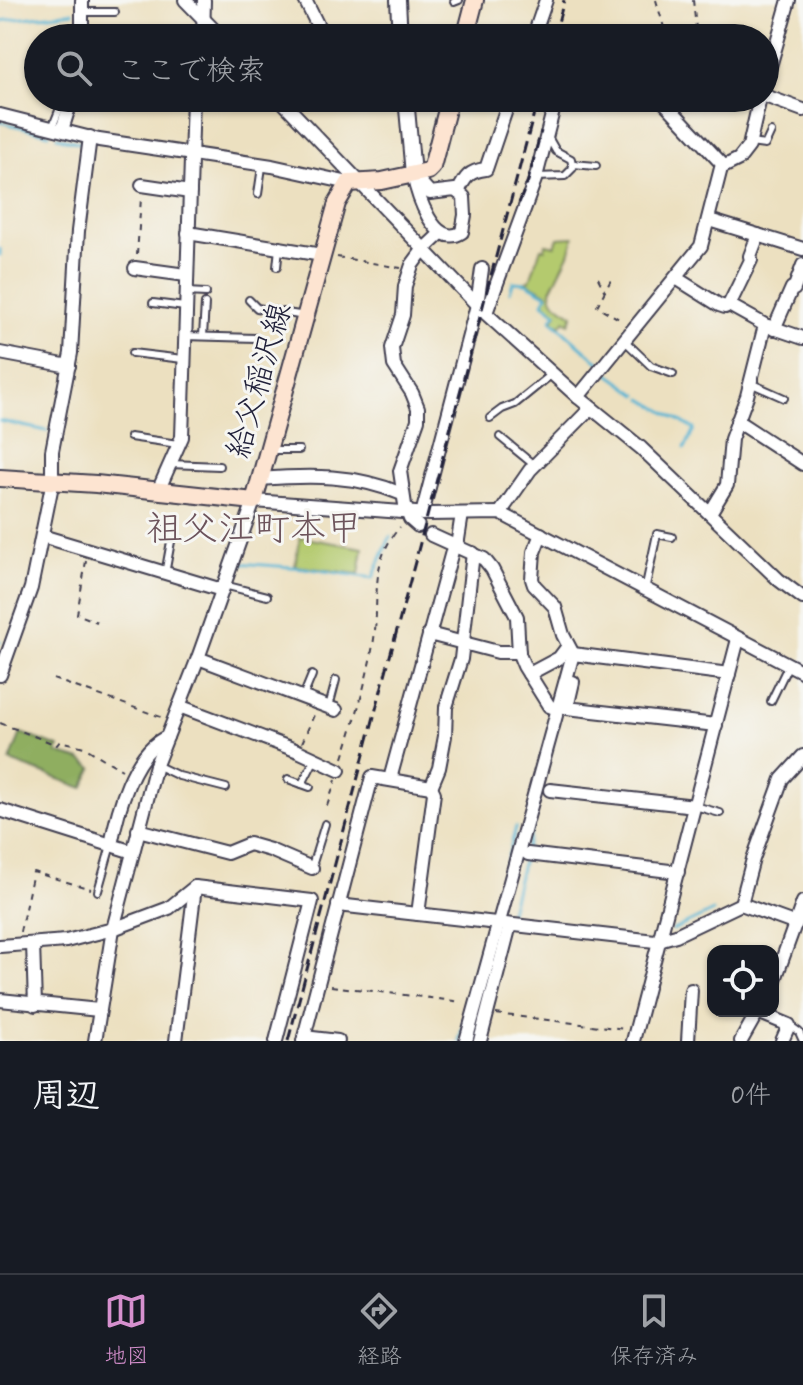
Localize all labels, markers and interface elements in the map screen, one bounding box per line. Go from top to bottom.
search box [24,24,779,112]
icon: search [52,46,96,90]
text: ここで検索 [116,52,266,91]
street label: 給父稲沢線 [218,298,302,463]
district label: 祖父江町本甲 [146,507,362,554]
map controls [707,945,779,1017]
button: locate [707,945,779,1017]
text: 周辺 [32,1074,100,1119]
text: 0件 [730,1079,771,1113]
tab: 地図 [104,1289,149,1371]
tab: 経路 [357,1289,402,1371]
tab: 保存済み [610,1289,699,1371]

